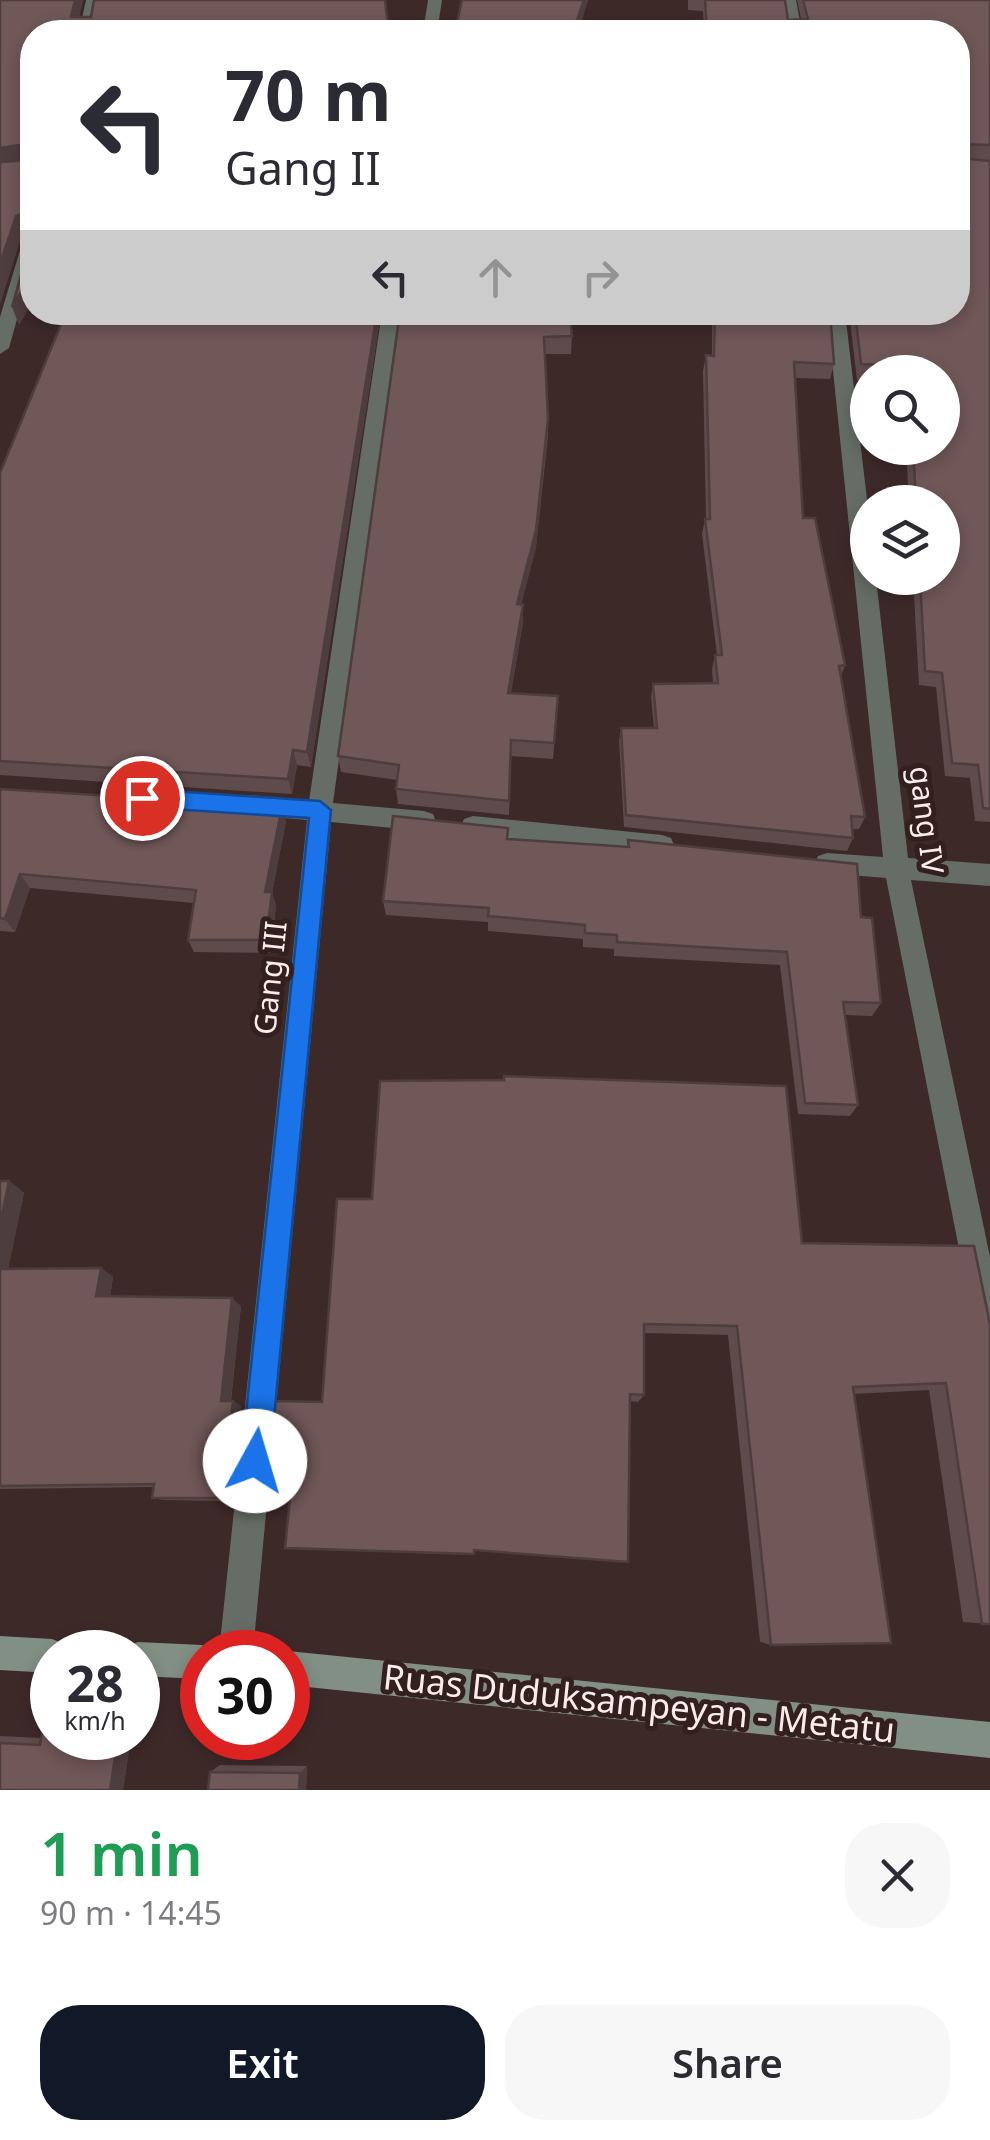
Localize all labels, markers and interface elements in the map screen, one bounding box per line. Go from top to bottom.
text: 70 m [225,46,392,142]
icon: left [60,60,190,190]
text: Gang II [225,137,381,198]
icon: left [363,250,418,305]
icon: ahead [468,250,523,305]
icon: right [573,250,628,305]
map controls [850,355,960,595]
button: search [850,355,960,465]
button: layers [850,485,960,595]
pin [100,756,185,841]
street label: gang IV [901,764,954,876]
icon: arrive [115,771,170,826]
street label: Gang III [243,919,296,1037]
position arrow [203,1409,307,1513]
speed limit sign: 30 [180,1630,310,1760]
text: 28 [66,1649,124,1717]
street label: Ruas Duduksampeyan - Metatu [381,1652,897,1753]
text: km/h [64,1703,126,1737]
text: 1 min [40,1812,203,1894]
button: close [845,1823,950,1928]
text: 90 m · 14:45 [40,1891,222,1934]
button: Exit [40,2005,485,2120]
button: Share [505,2005,950,2120]

